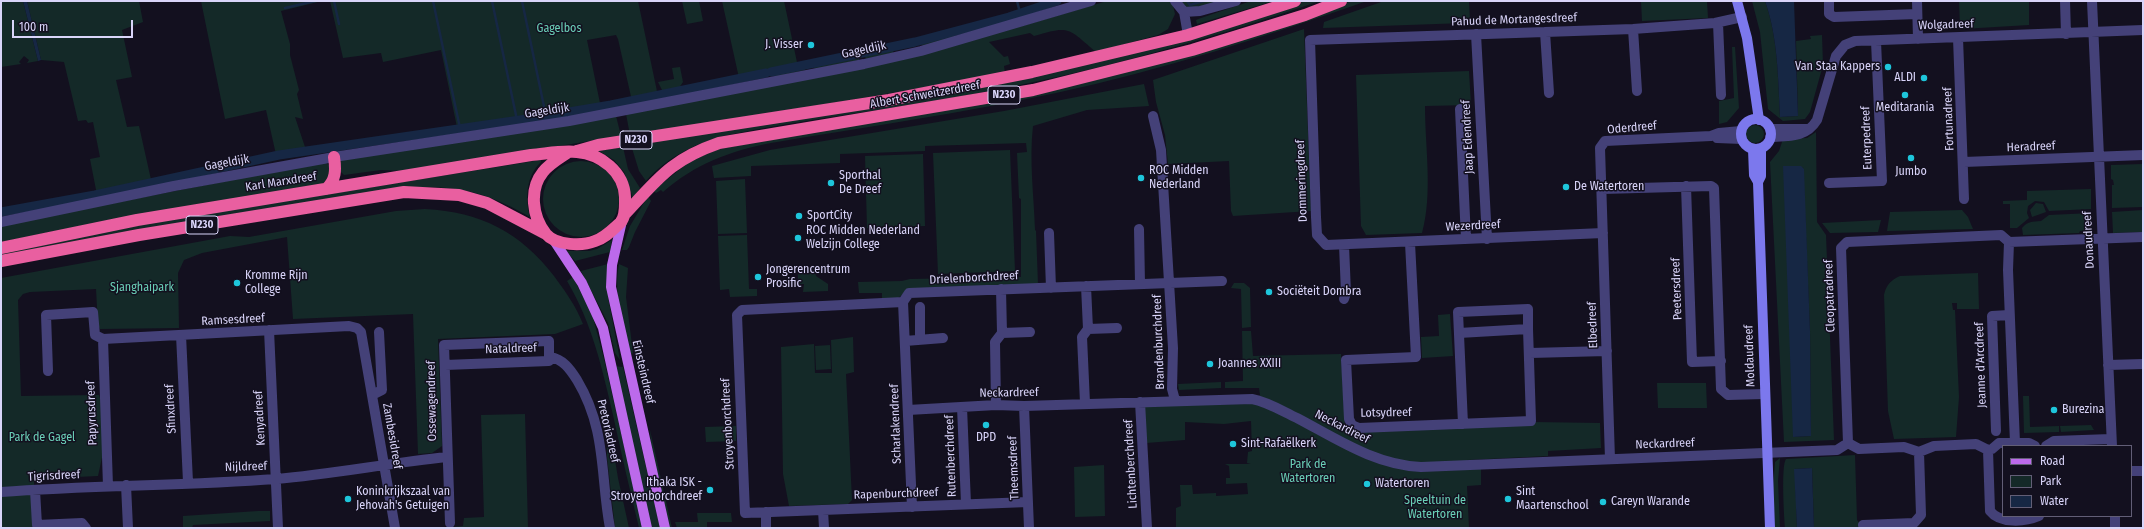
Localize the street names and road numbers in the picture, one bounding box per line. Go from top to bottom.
street label: Pahud de Mortangesdreef [1451,11,1577,29]
street label: Wolgadreef [1918,17,1974,33]
street label: Gageldijk [840,38,888,62]
street label: Albert Schweitzerdreef [869,78,981,112]
road number: N230 [988,86,1020,104]
street label: Fortunadreef [1941,87,1957,151]
street label: Gageldijk [524,100,570,122]
street label: Jaap Edendreef [1459,100,1477,174]
street label: Euterpedreef [1859,106,1875,170]
street label: Oderdreef [1607,119,1657,137]
road number: N230 [620,131,652,149]
street label: Heradreef [2006,139,2056,155]
street label: Dommeringdreef [1293,140,1311,222]
street label: Gageldijk [203,152,251,174]
street label: Karl Marxdreef [244,169,318,195]
street label: Donaudreef [2080,211,2098,269]
road number: N230 [186,216,218,234]
street label: Wezerdreef [1445,217,1501,235]
street label: Peetersdreef [1669,258,1685,320]
street label: Cleopatradreef [1822,259,1838,333]
street label: Drielenborchdreef [929,268,1019,288]
street label: Brandenburchdreef [1150,294,1168,390]
street label: Elbedreef [1585,301,1601,349]
street label: Ramsesdreef [201,311,265,329]
street label: Jeanne d'Arcdreef [1972,322,1990,408]
street label: Moldaudreef [1742,325,1758,387]
street label: Einsteindreef [629,339,657,405]
street label: Nataldreef [485,341,537,357]
street label: Ossewagendreef [424,361,440,441]
street label: Stroyenborchdreef [718,378,738,470]
street label: Papyrusdreef [84,380,100,446]
street label: Sfinxdreef [163,384,179,434]
street label: Scharlakendreef [887,384,905,464]
street label: Neckardreef [979,385,1039,401]
street label: Kenyadreef [251,390,269,446]
street label: Pretoriadreef [594,398,622,464]
street label: Zambesidreef [379,402,405,470]
street label: Lotsydreef [1360,405,1412,421]
street label: Neckardreef [1312,407,1372,447]
street label: Rutenberchdreef [942,415,960,497]
street label: Lichtenberchdreef [1121,419,1141,509]
street label: Theemsdreef [1006,436,1022,500]
street label: Neckardreef [1635,436,1695,452]
street label: Nijldreef [225,459,267,475]
street label: Tigrisdreef [27,467,81,485]
street label: Rapenburchdreef [853,485,939,503]

